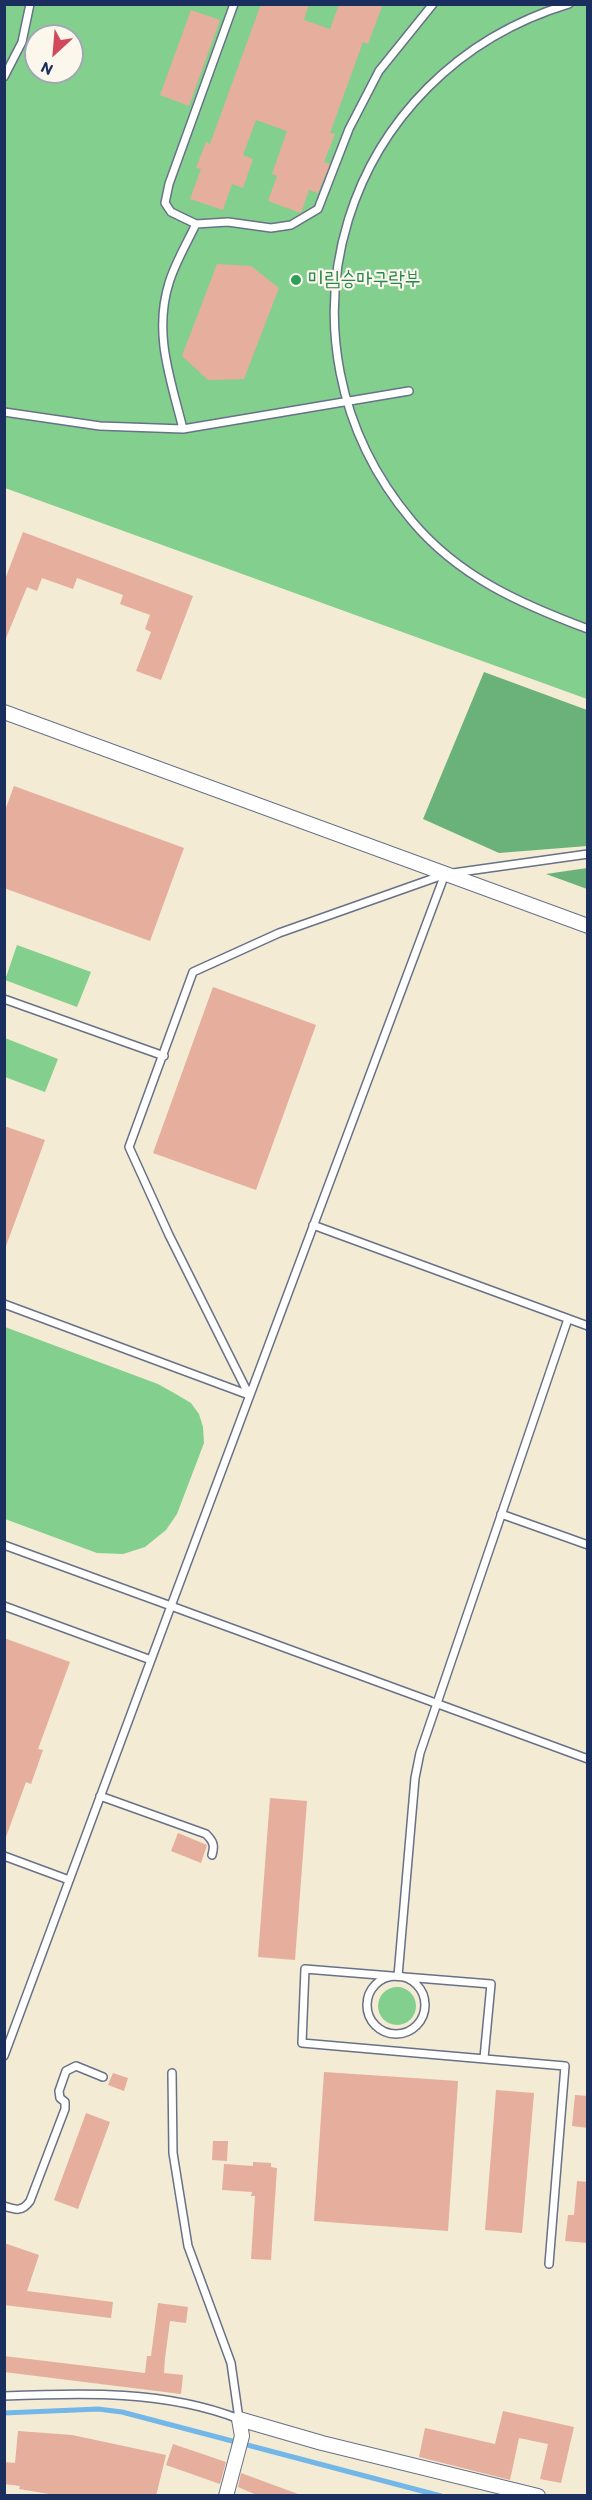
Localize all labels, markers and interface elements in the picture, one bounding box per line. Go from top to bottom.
north arrow [24,24,84,84]
text: N [38,58,56,80]
place label: 미림승마구락부 [308,268,421,292]
marker: 미림승마구락부 [289,273,303,287]

